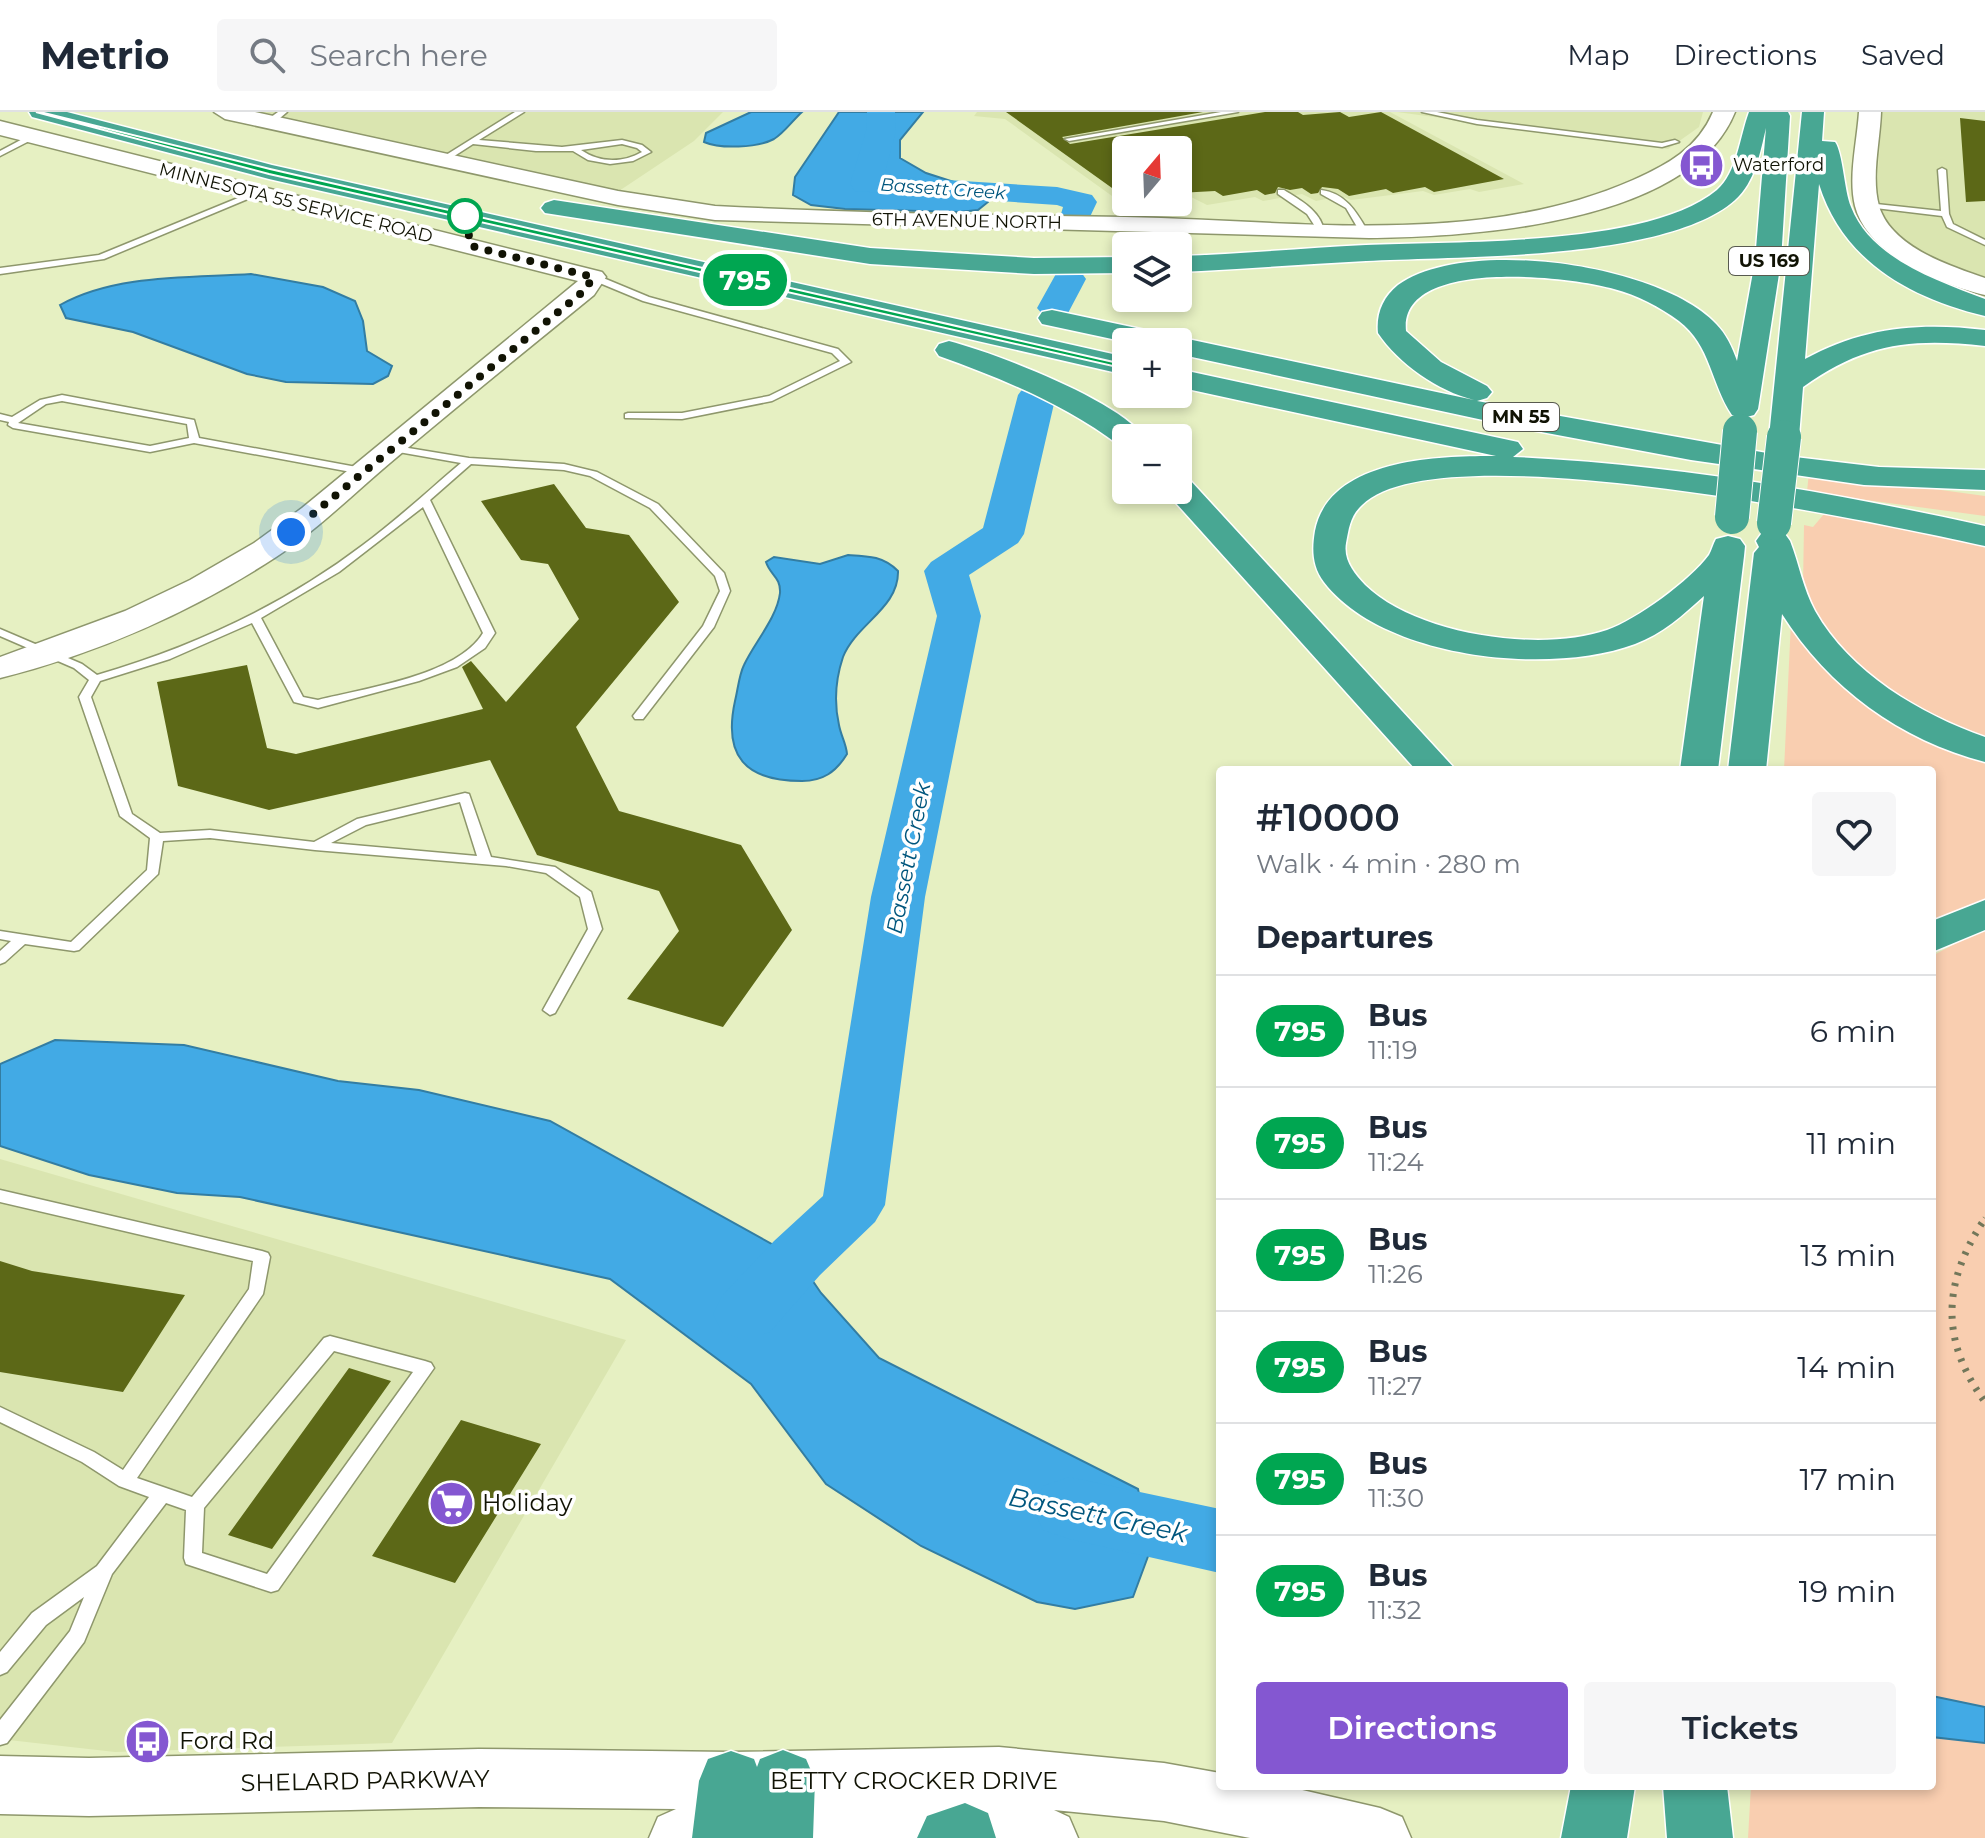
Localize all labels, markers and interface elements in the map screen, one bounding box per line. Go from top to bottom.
search box [217,19,777,91]
text: Metrio [40,32,169,79]
icon: search [245,33,289,77]
text: Search here [309,37,488,74]
text: Map [1567,38,1629,72]
text: Directions [1673,38,1817,72]
text: Saved [1861,38,1945,72]
north arrow [1112,136,1192,216]
map controls [1112,136,1192,504]
bus stop icon: Waterford [1678,141,1726,189]
place label: Waterford [1733,154,1824,176]
street label: MINNESOTA 55 SERVICE ROAD [157,158,435,248]
water label: Bassett Creek [880,174,1008,204]
unlabelled marker [448,199,482,233]
street label: 6TH AVENUE NORTH [872,208,1062,234]
button: layers [1112,232,1192,312]
road number: US 169 [1729,247,1809,275]
line badge: 795 [699,254,791,306]
text: 795 [719,263,771,297]
button: + [1112,328,1192,408]
road number: MN 55 [1483,403,1559,431]
button: − [1112,424,1192,504]
your location [271,512,311,552]
water label: Bassett Creek [881,779,937,936]
button: heart [1812,792,1896,876]
text: #10000 [1256,794,1400,841]
text: Walk · 4 min · 280 m [1256,848,1521,880]
text: Departures [1256,919,1433,956]
text: Bus [1368,997,1428,1034]
text: 6 min [1810,1013,1896,1050]
text: 795 [1274,1014,1326,1048]
text: 11:19 [1368,1034,1418,1066]
text: Bus [1368,1109,1428,1146]
text: 11 min [1806,1125,1896,1162]
text: 795 [1274,1126,1326,1160]
text: 11:24 [1368,1146,1424,1178]
text: Bus [1368,1221,1428,1258]
text: 13 min [1800,1237,1896,1274]
text: 795 [1274,1238,1326,1272]
text: 11:26 [1368,1258,1423,1290]
text: Bus [1368,1333,1428,1370]
text: 14 min [1797,1349,1896,1386]
text: 795 [1274,1350,1326,1384]
text: 11:27 [1368,1370,1422,1402]
text: Bus [1368,1445,1428,1482]
text: 17 min [1799,1461,1896,1498]
text: 795 [1274,1462,1326,1496]
supermarket icon: Holiday [427,1479,475,1527]
water label: Bassett Creek [1006,1480,1192,1550]
text: 11:30 [1368,1482,1424,1514]
place label: Holiday [482,1488,572,1517]
text: Bus [1368,1557,1428,1594]
text: 19 min [1799,1573,1896,1610]
text: 795 [1274,1574,1326,1608]
text: 11:32 [1368,1594,1422,1626]
button: Directions [1256,1682,1568,1774]
button: Tickets [1584,1682,1896,1774]
bus stop icon: Ford Rd [124,1717,172,1765]
place label: Ford Rd [179,1726,274,1755]
street label: SHELARD PARKWAY [240,1764,491,1797]
street label: BETTY CROCKER DRIVE [770,1766,1058,1795]

